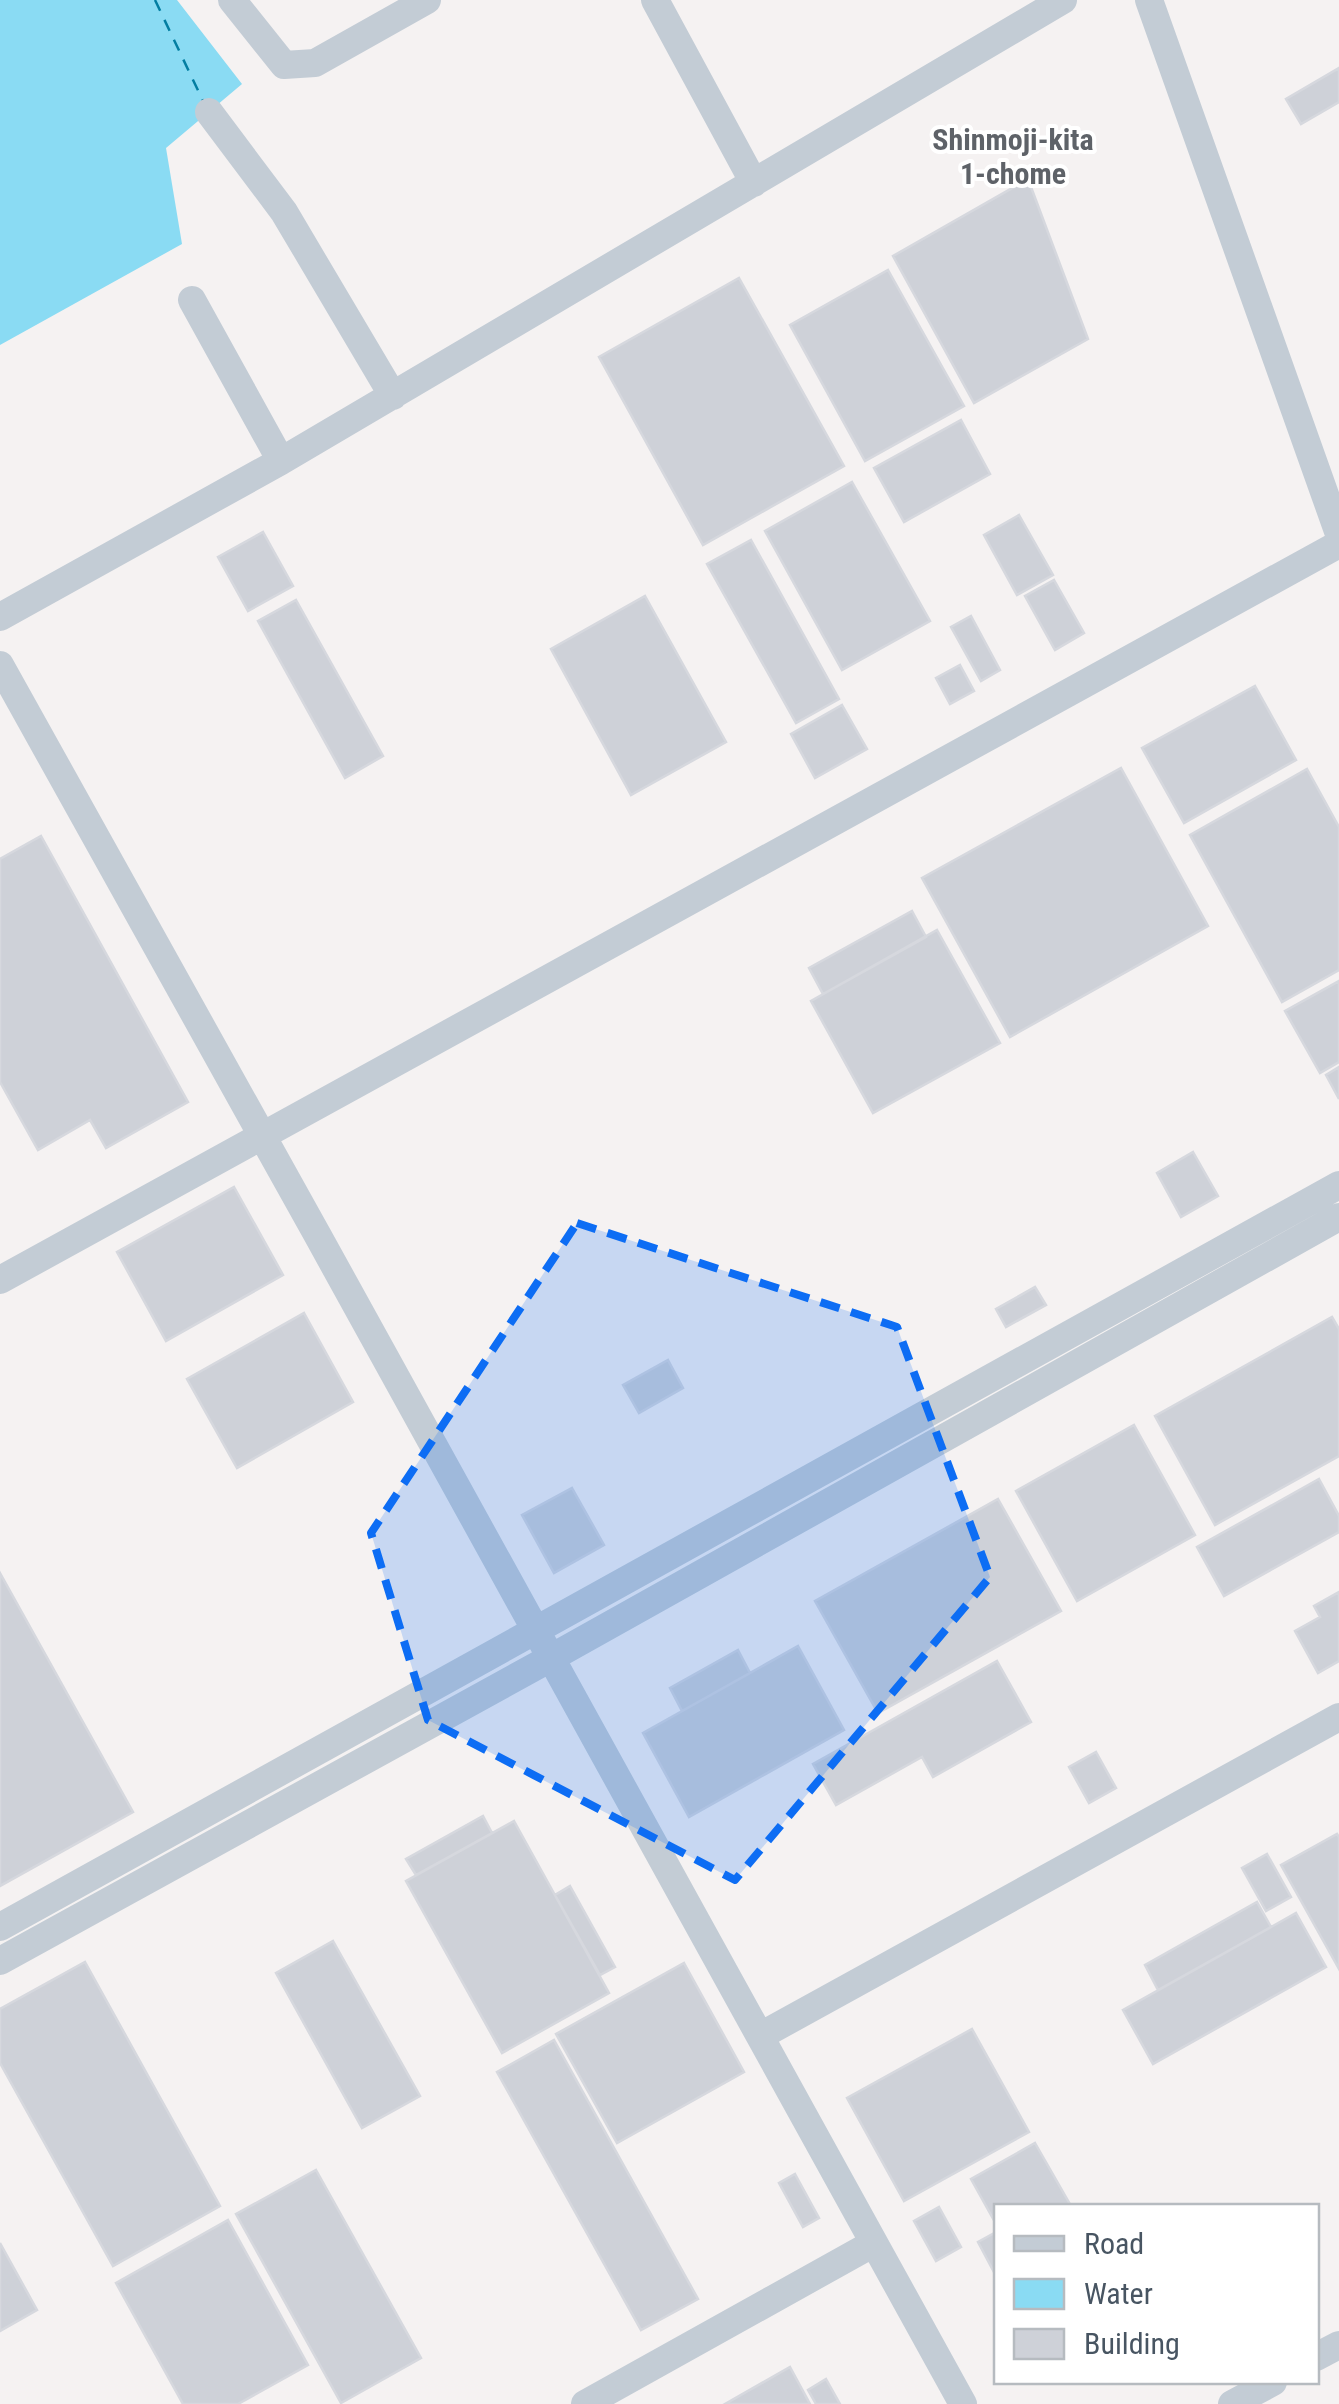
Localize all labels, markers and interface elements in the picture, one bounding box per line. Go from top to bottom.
district label: Shinmoji-kita 1-chome [932,122,1094,191]
legend [994,2204,1319,2384]
text: Road [1084,2226,1144,2261]
text: Water [1084,2276,1153,2311]
text: Building [1084,2326,1180,2361]

